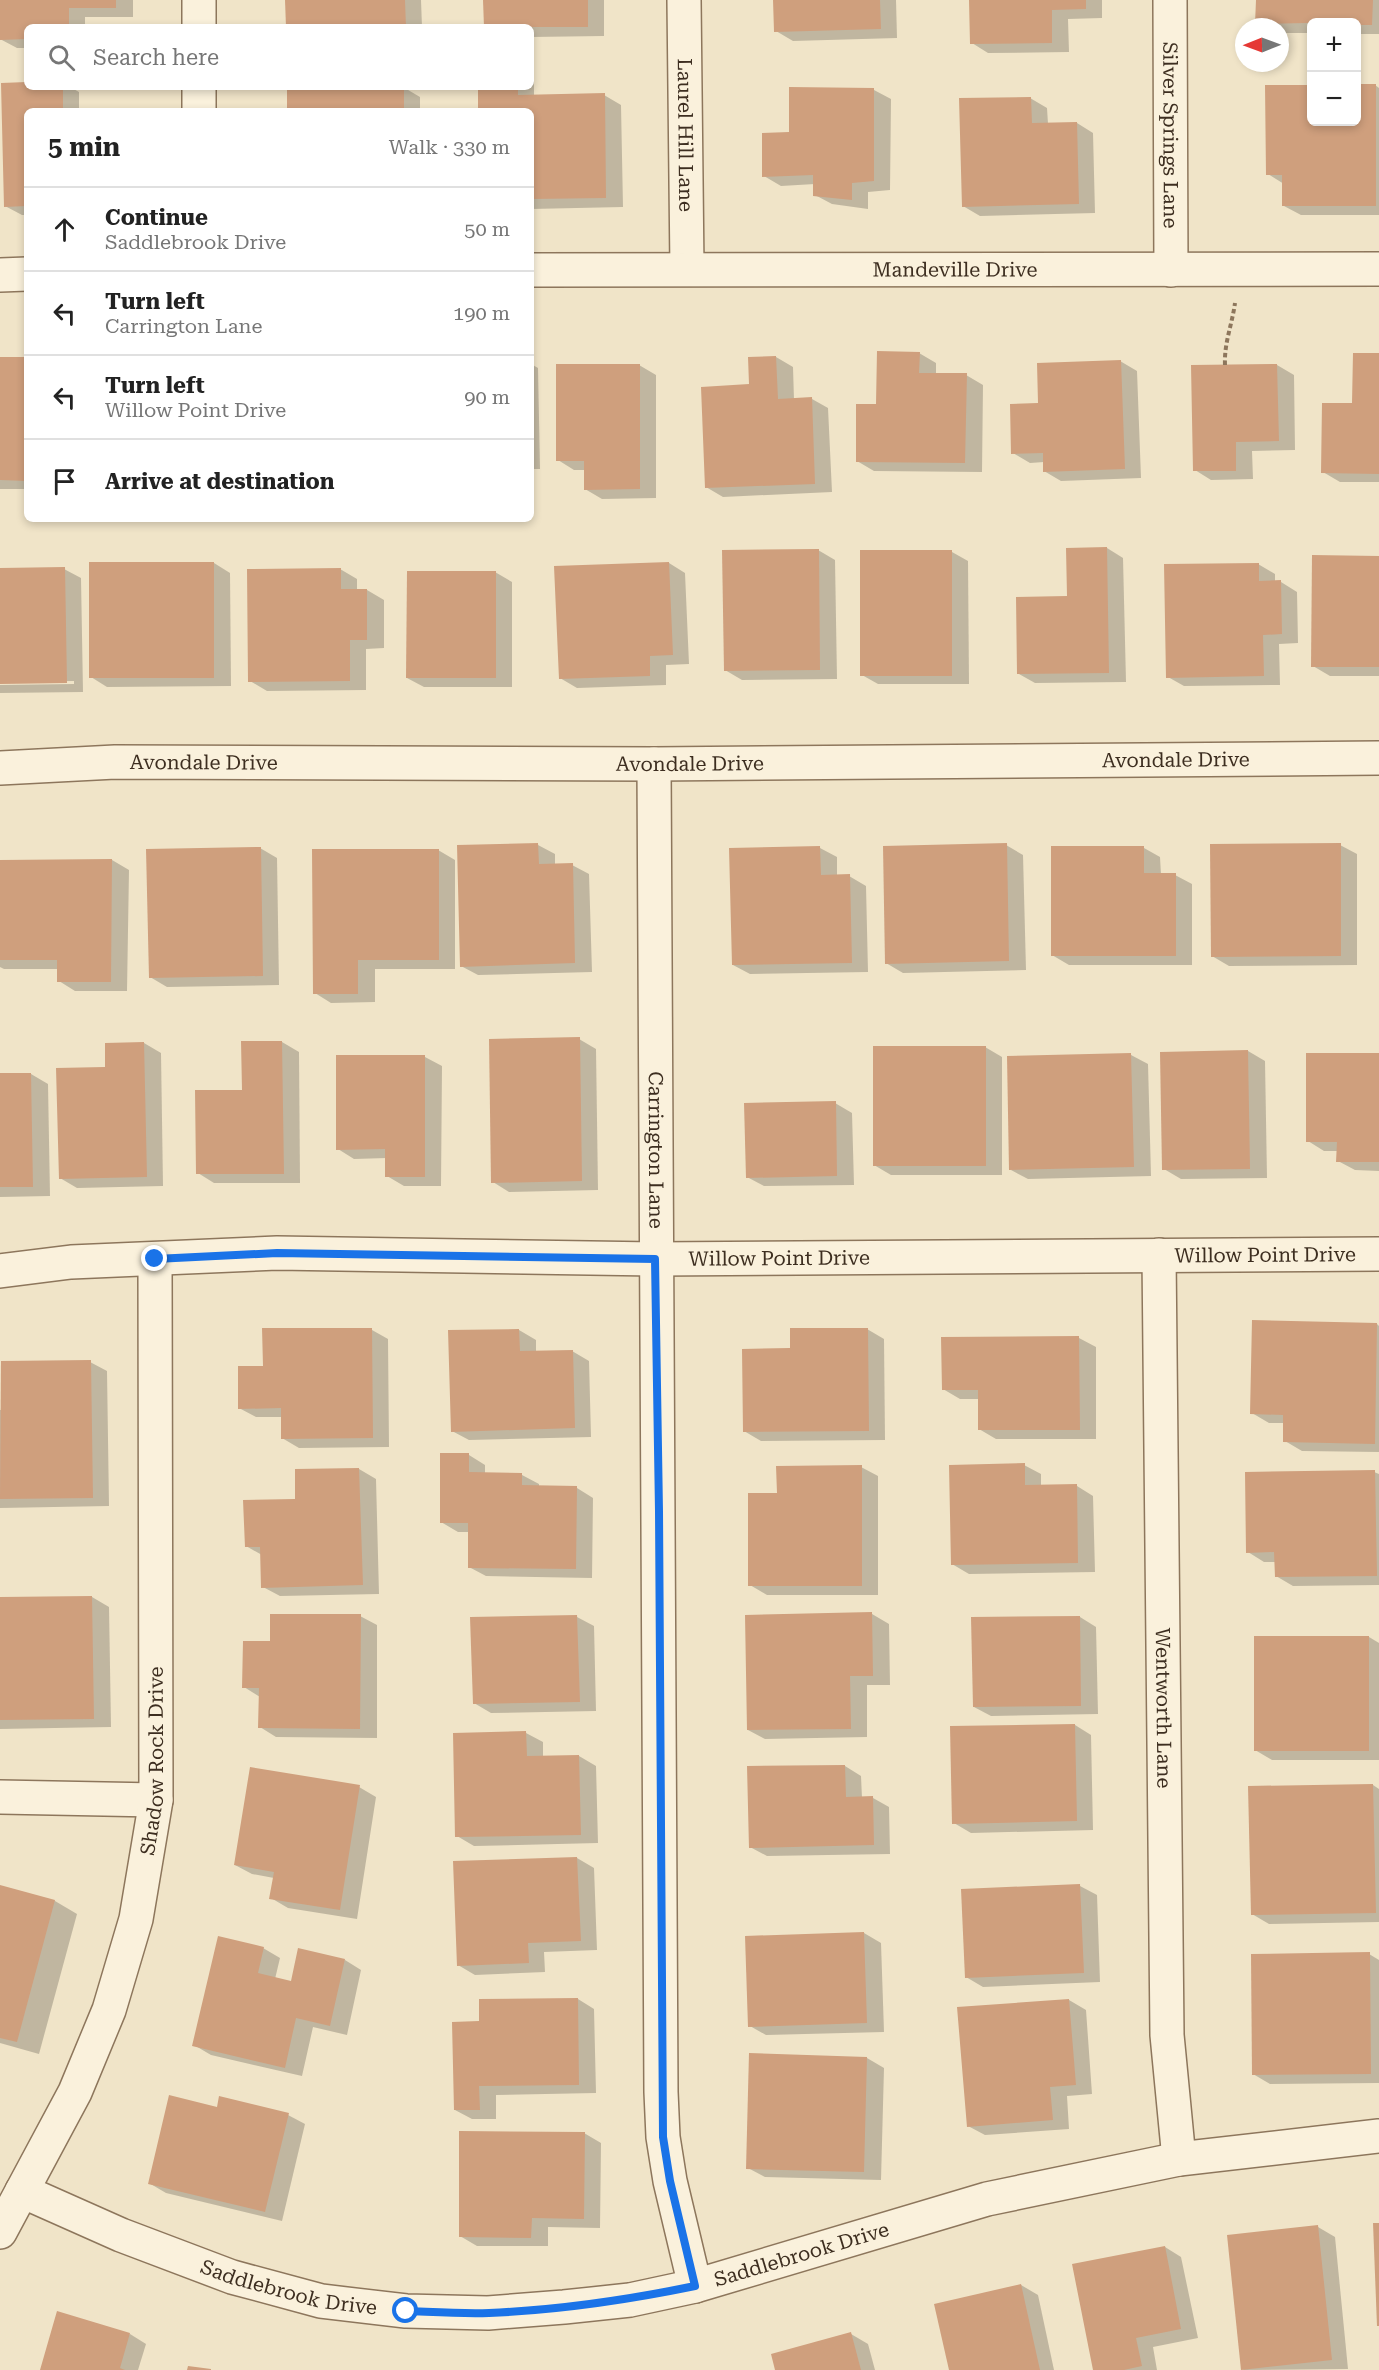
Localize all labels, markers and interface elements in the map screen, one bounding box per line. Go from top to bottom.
north arrow [1235,18,1289,72]
map controls [1307,18,1361,126]
button: + [1307,18,1361,72]
search box [24,24,534,90]
icon: search [45,41,78,74]
street label: Silver Springs Lane [1158,42,1183,228]
text: Search here [93,45,219,70]
street label: Laurel Hill Lane [673,58,698,212]
button: − [1307,72,1361,126]
text: 5 min [48,132,120,162]
text: Walk · 330 m [389,135,510,159]
text: Continue [105,205,208,230]
icon: ahead [48,213,81,246]
text: 50 m [464,217,510,241]
text: Saddlebrook Drive [105,230,286,254]
street label: Mandeville Drive [873,257,1037,282]
text: Turn left [105,289,205,314]
icon: left [48,297,81,330]
text: 190 m [453,301,510,325]
text: Carrington Lane [105,314,262,338]
text: Turn left [105,373,205,398]
icon: left [48,381,81,414]
text: 90 m [464,385,510,409]
text: Willow Point Drive [105,398,286,422]
icon: arrive [48,465,81,498]
text: Arrive at destination [105,469,334,494]
street label: Avondale Drive [1102,747,1250,772]
street label: Avondale Drive [130,750,278,775]
street label: Avondale Drive [616,751,764,776]
street label: Carrington Lane [644,1071,668,1229]
street label: Willow Point Drive [1174,1242,1356,1267]
route end [141,1245,167,1271]
street label: Willow Point Drive [688,1246,870,1271]
street label: Wentworth Lane [1151,1627,1176,1788]
street label: Shadow Rock Drive [135,1666,169,1857]
street label: Saddlebrook Drive [711,2217,892,2292]
street label: Saddlebrook Drive [197,2254,379,2320]
route start [392,2297,418,2323]

